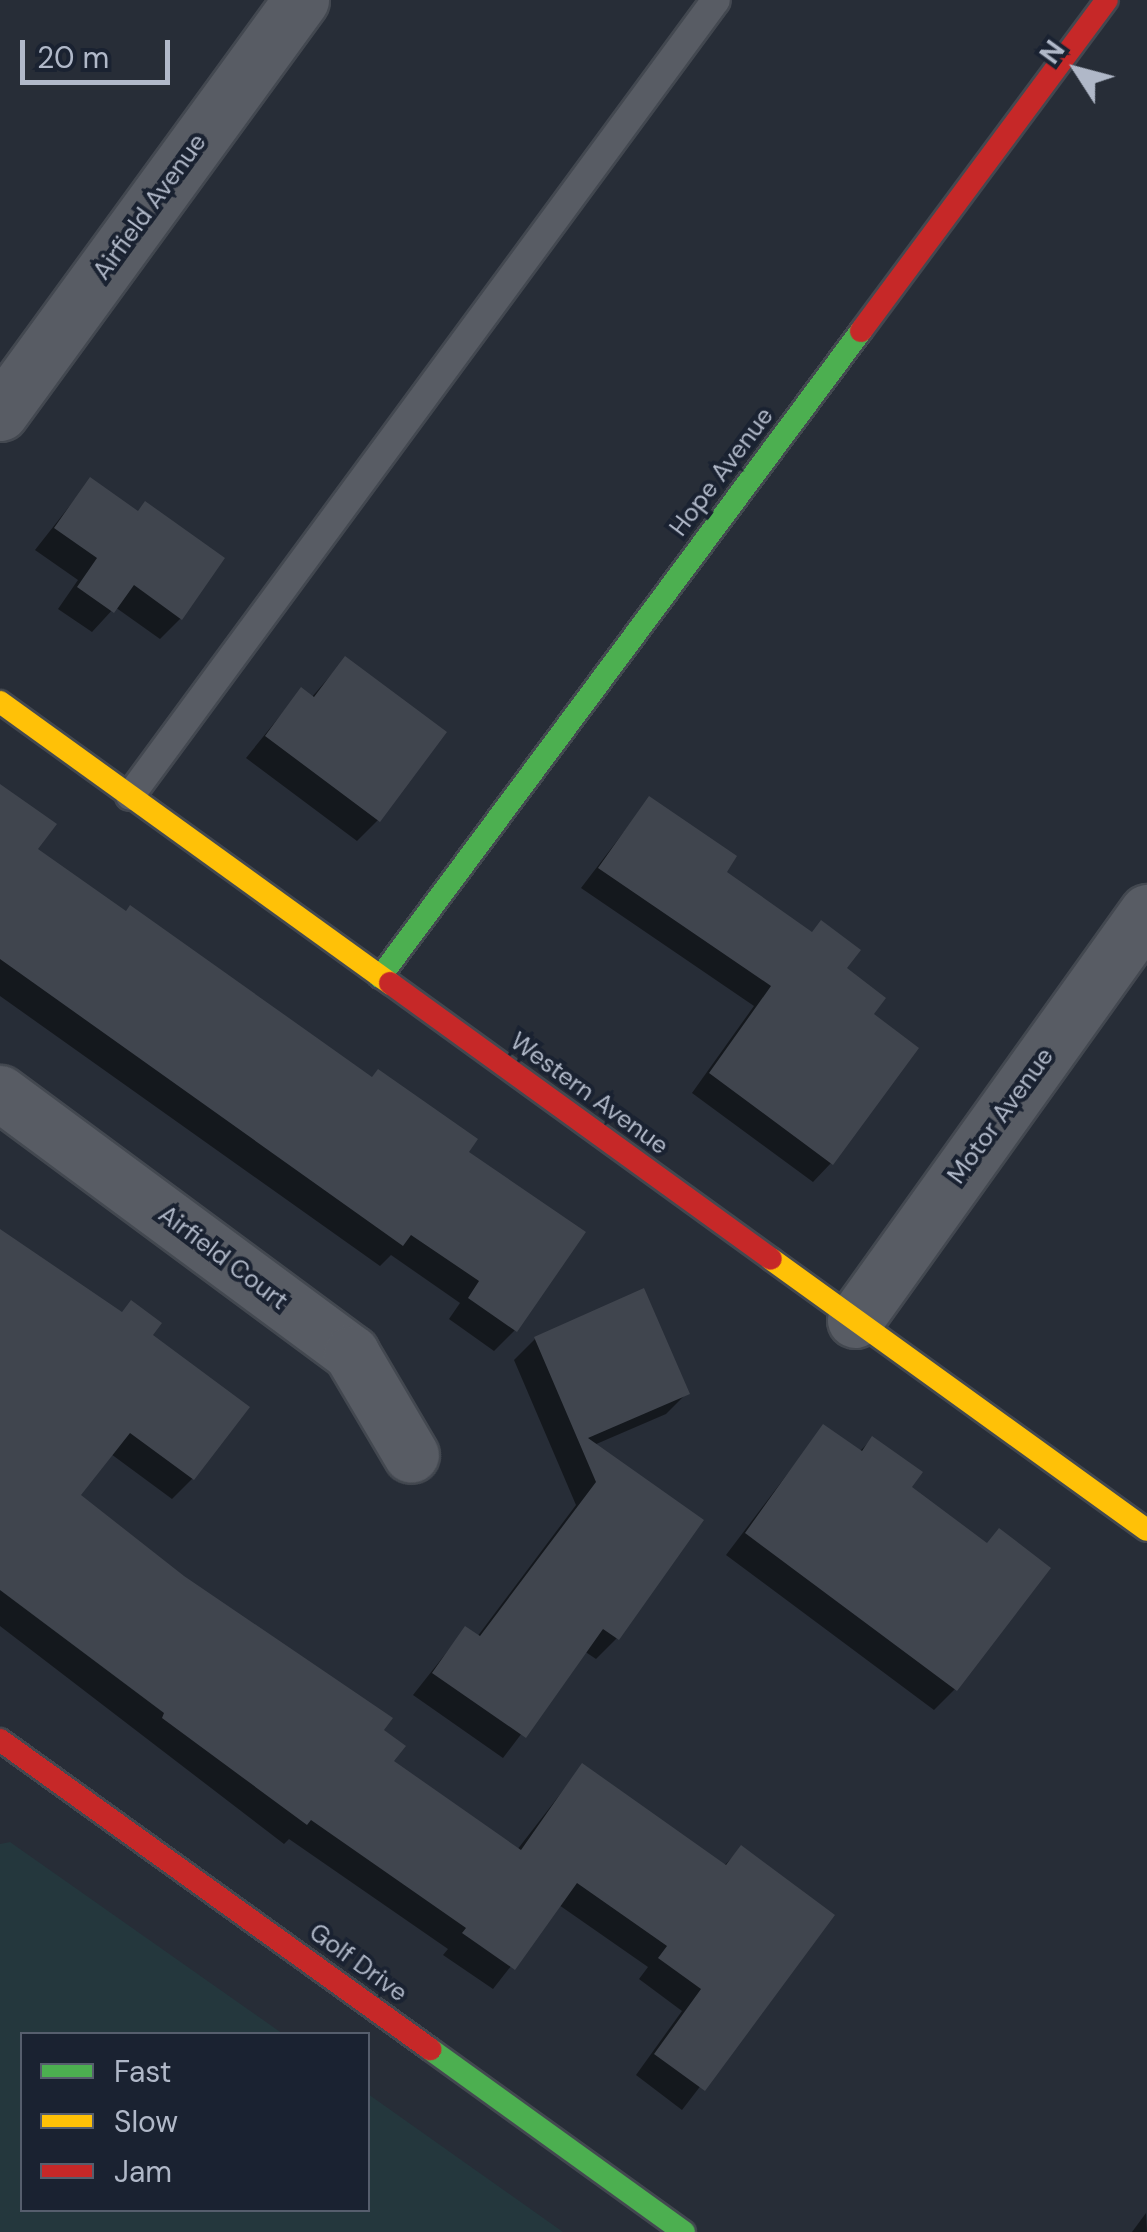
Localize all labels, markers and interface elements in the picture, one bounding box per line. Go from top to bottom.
scale bar [25,20,175,82]
north arrow [1027,20,1127,120]
text: N [1031,33,1073,71]
text: 20 m [37,38,109,77]
street label: Airfield Avenue [87,128,213,286]
street label: Hope Avenue [664,402,780,542]
street label: Western Avenue [504,1027,674,1161]
street label: Motor Avenue [942,1042,1060,1190]
street label: Airfield Court [152,1200,294,1316]
street label: Golf Drive [303,1917,413,2009]
legend [20,2032,370,2212]
text: Fast [114,2052,172,2091]
text: Slow [114,2102,178,2141]
text: Jam [114,2152,172,2191]

